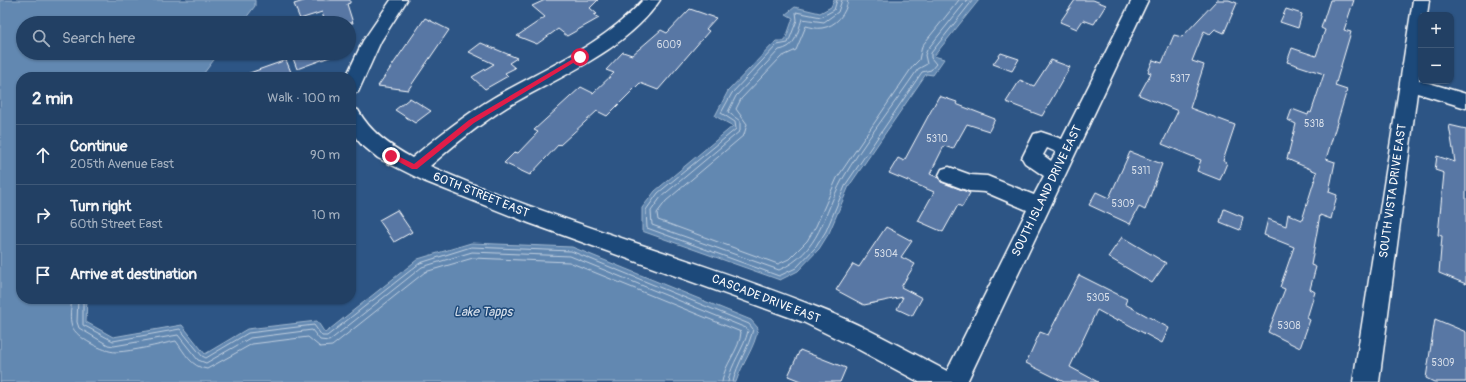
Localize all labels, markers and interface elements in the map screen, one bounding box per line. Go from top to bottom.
map controls [1418,12,1454,84]
button: + [1418,12,1454,48]
search box [16,16,356,60]
icon: search [30,27,52,49]
text: Search here [62,29,135,48]
house number: 6009 [657,39,681,51]
route start [571,48,589,66]
button: − [1418,48,1454,84]
house number: 5317 [1170,73,1191,85]
text: 2 min [32,88,73,109]
text: Walk · 100 m [267,90,340,106]
house number: 5318 [1304,118,1324,130]
street label: SOUTH ISLAND DRIVE EAST [1009,123,1085,259]
street label: SOUTH VISTA DRIVE EAST [1376,123,1410,259]
house number: 5310 [926,133,948,145]
text: Continue [70,137,128,156]
icon: ahead [32,144,54,166]
text: 90 m [310,147,340,163]
route end [382,147,400,165]
text: 205th Avenue East [70,156,174,172]
house number: 5311 [1132,165,1150,177]
street label: 60TH STREET EAST [431,169,531,221]
text: Turn right [70,197,131,216]
house number: 5309 [1112,198,1134,210]
icon: right [32,204,54,226]
text: 10 m [312,207,340,223]
text: 60th Street East [70,216,163,232]
house number: 5304 [874,248,898,260]
icon: arrive [32,264,54,286]
text: Arrive at destination [70,265,197,284]
street label: CASCADE DRIVE EAST [709,271,823,327]
house number: 5305 [1086,292,1110,304]
water label: Lake Tapps [454,304,514,320]
house number: 5308 [1278,320,1300,332]
house number: 5309 [1432,357,1454,369]

